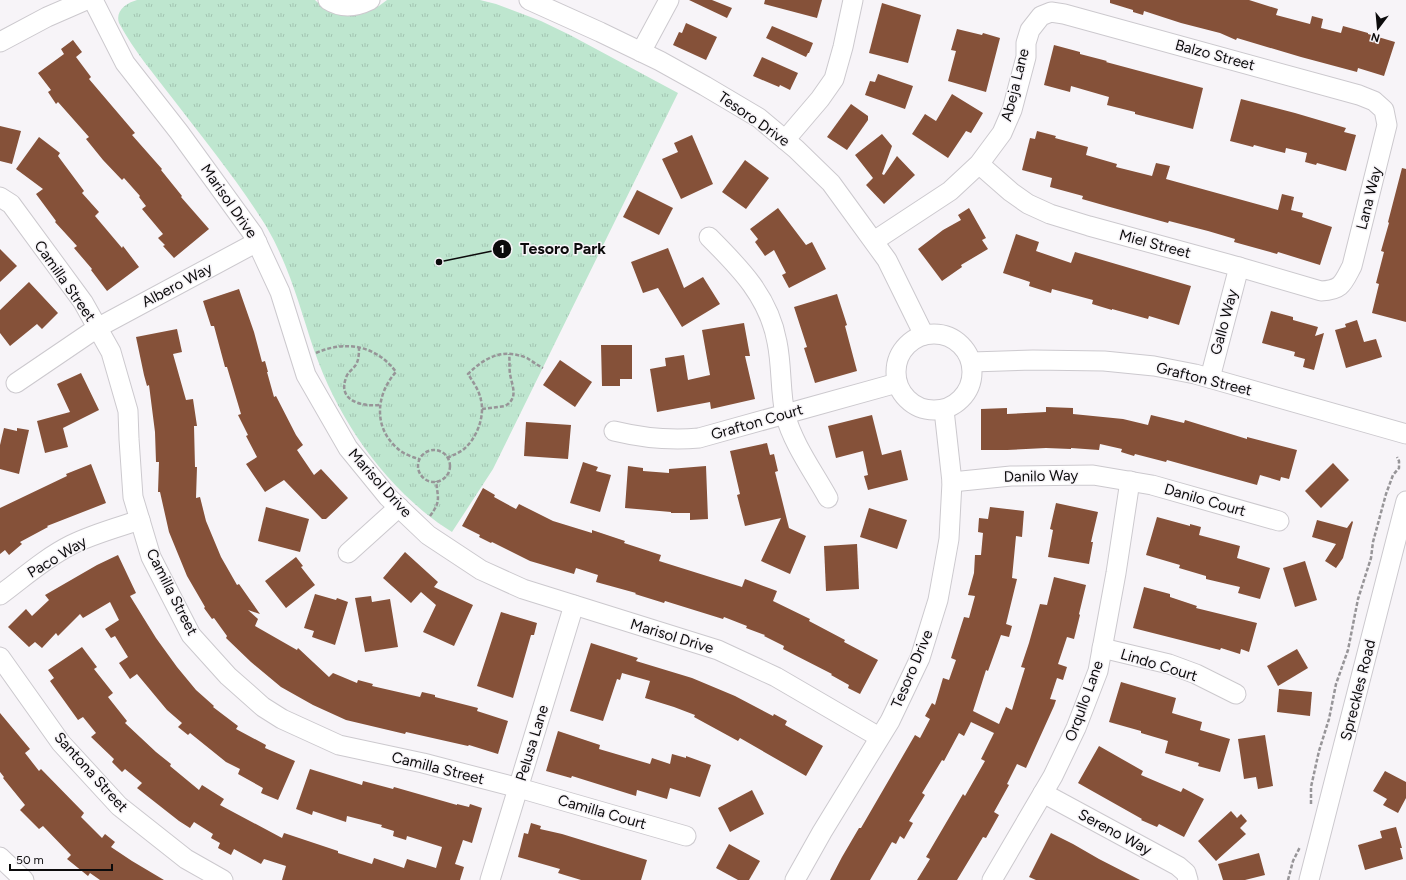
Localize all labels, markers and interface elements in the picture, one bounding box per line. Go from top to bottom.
north arrow [1358,8,1398,48]
text: N [1369,30,1381,45]
street label: Balzo Street [1173,36,1257,74]
street label: Abeja Lane [997,47,1033,123]
street label: Tesoro Drive [715,88,793,150]
street label: Marisol Drive [197,160,261,242]
street label: Lana Way [1352,164,1386,231]
street label: Miel Street [1117,226,1193,262]
callout: Tesoro Park [492,235,614,263]
street label: Camilla Street [30,237,100,325]
text: Tesoro Park [520,239,606,258]
text: 1 [499,242,505,256]
street label: Albero Way [139,259,215,311]
street label: Gallo Way [1207,287,1241,357]
street label: Grafton Street [1154,358,1254,400]
street label: Grafton Court [709,400,805,444]
street label: Marisol Drive [344,445,416,521]
street label: Danilo Way [1003,466,1079,486]
street label: Danilo Court [1162,480,1248,520]
street label: Paco Way [24,532,90,582]
street label: Camilla Street [142,546,202,639]
street label: Marisol Drive [628,615,716,657]
street label: Tesoro Drive [887,627,937,711]
street label: Spreckles Road [1337,638,1379,742]
street label: Lindo Court [1118,645,1200,685]
street label: Orqullo Lane [1061,658,1107,744]
street label: Pelusa Lane [512,703,552,783]
street label: Santona Street [50,728,132,816]
street label: Camilla Street [390,748,486,788]
street label: Camilla Court [556,791,649,833]
street label: Sereno Way [1075,805,1155,859]
scale bar [10,846,112,872]
text: 50 m [16,853,44,867]

